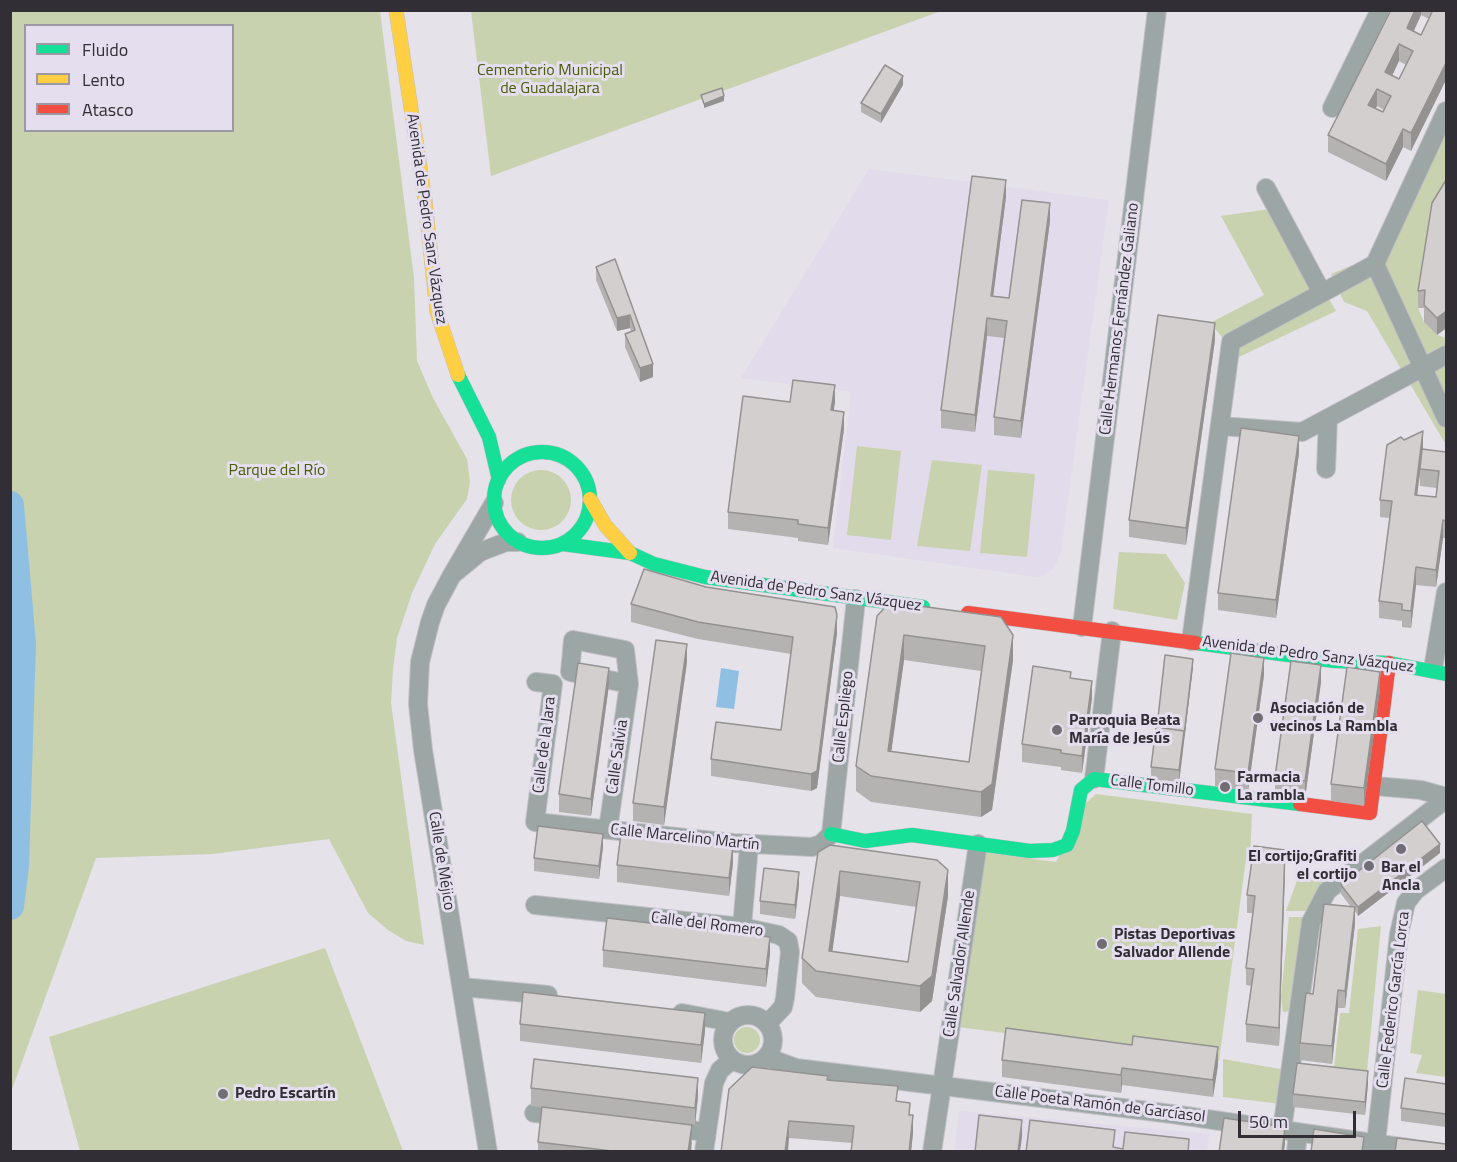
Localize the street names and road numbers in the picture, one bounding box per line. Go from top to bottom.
street label: Avenida de Pedro Sanz Vázquez [402,112,450,326]
street label: Calle Hermanos Fernández Galiano [1096,202,1144,436]
street label: Avenida de Pedro Sanz Vázquez [709,568,923,616]
street label: Avenida de Pedro Sanz Vázquez [1201,633,1415,677]
street label: Calle Espliego [830,670,858,764]
street label: Calle de la Jara [530,696,560,794]
street label: Calle Salvia [603,718,633,796]
street label: Calle Tomillo [1109,771,1195,801]
street label: Calle de Méjico [424,810,458,912]
street label: Calle Marcelino Martín [609,821,761,855]
street label: Calle Salvador Allende [940,889,980,1039]
street label: Calle del Romero [650,909,764,941]
street label: Calle Federico García Lorca [1374,910,1414,1090]
street label: Calle Poeta Ramón de Garcíasol [994,1083,1206,1127]

